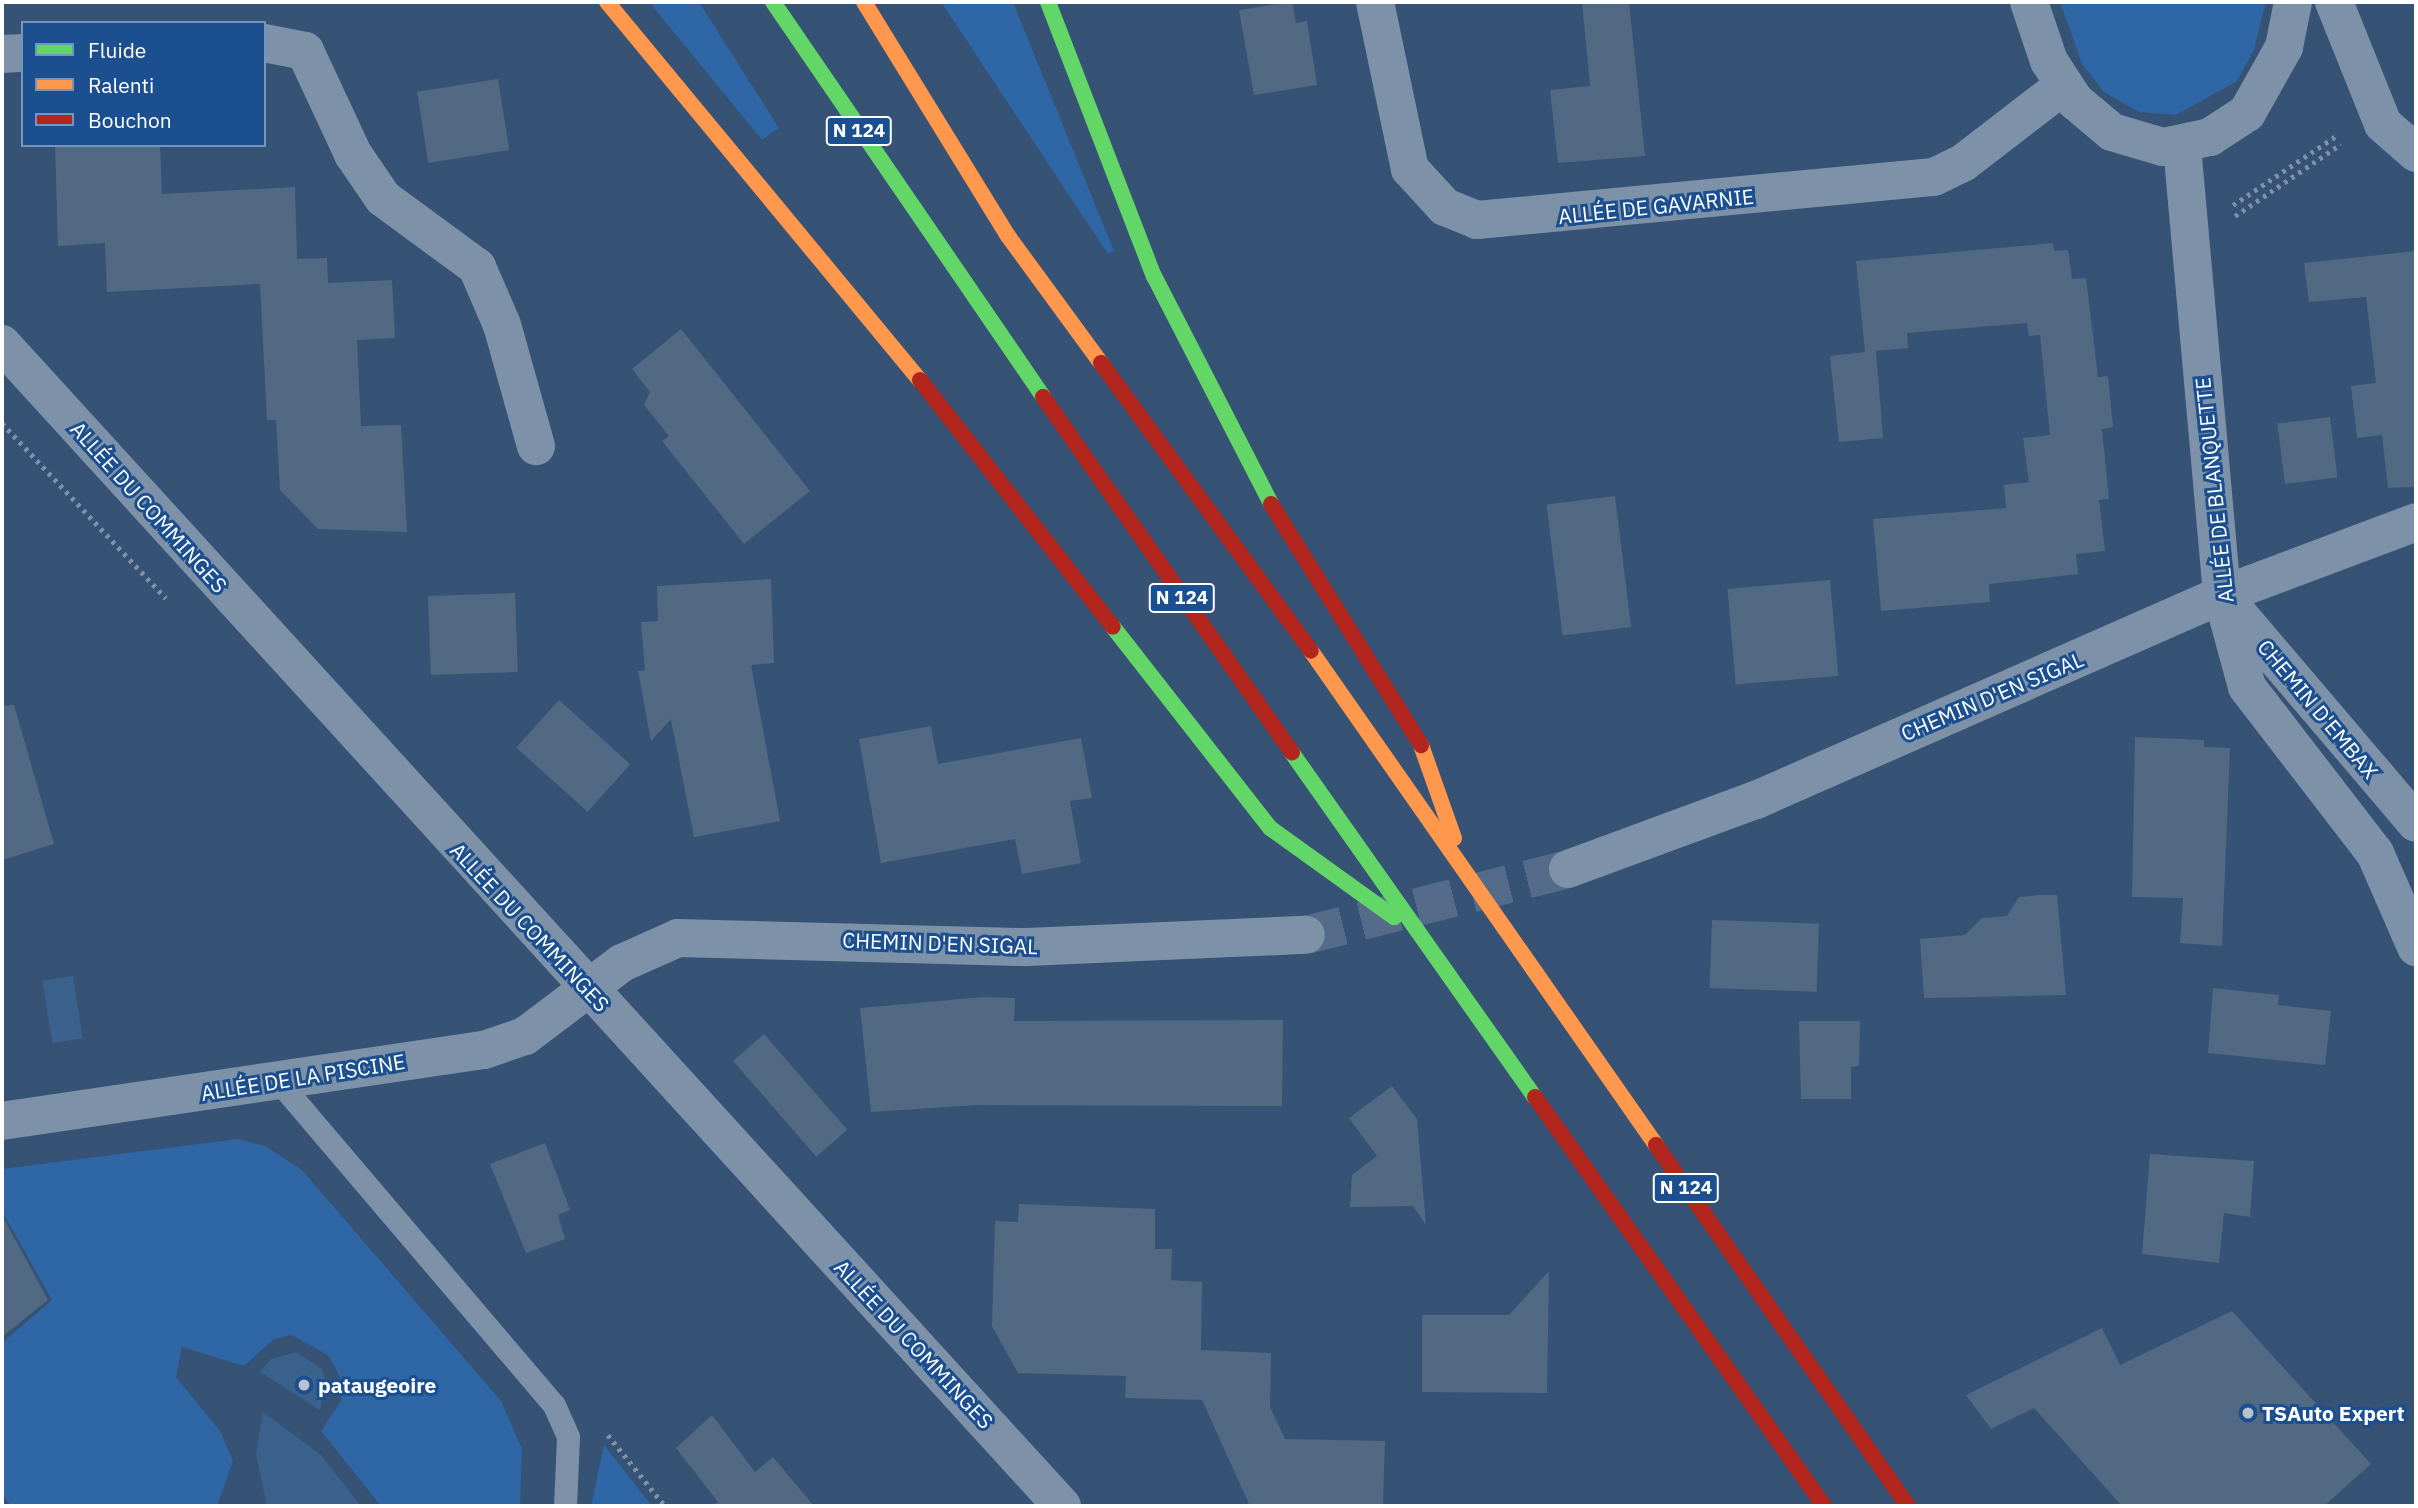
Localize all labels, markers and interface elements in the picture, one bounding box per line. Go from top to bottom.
legend [21,21,266,147]
text: Fluide [88,36,146,64]
text: Ralenti [88,71,154,99]
text: Bouchon [88,106,172,134]
road number: N 124 [826,116,892,146]
street label: ALLÉE DE GAVARNIE [1557,183,1755,229]
street label: ALLÉE DE BLANQUETTE [2190,376,2238,604]
street label: ALLÉE DU COMMINGES [66,416,232,598]
road number: N 124 [1149,582,1215,614]
street label: CHEMIN D'EMBAX [2253,634,2383,784]
street label: CHEMIN D'EN SIGAL [1897,646,2087,746]
street label: ALLÉE DU COMMINGES [445,837,615,1017]
street label: CHEMIN D'EN SIGAL [842,927,1038,959]
street label: ALLÉE DE LA PISCINE [199,1048,407,1106]
road number: N 124 [1653,1172,1719,1204]
street label: ALLÉE DU COMMINGES [829,1254,999,1434]
place label: pataugeoire [318,1372,436,1398]
marker: pataugeoire [296,1377,312,1393]
place label: TSAuto Expert [2262,1400,2404,1426]
marker: TSAuto Expert [2240,1405,2256,1421]

